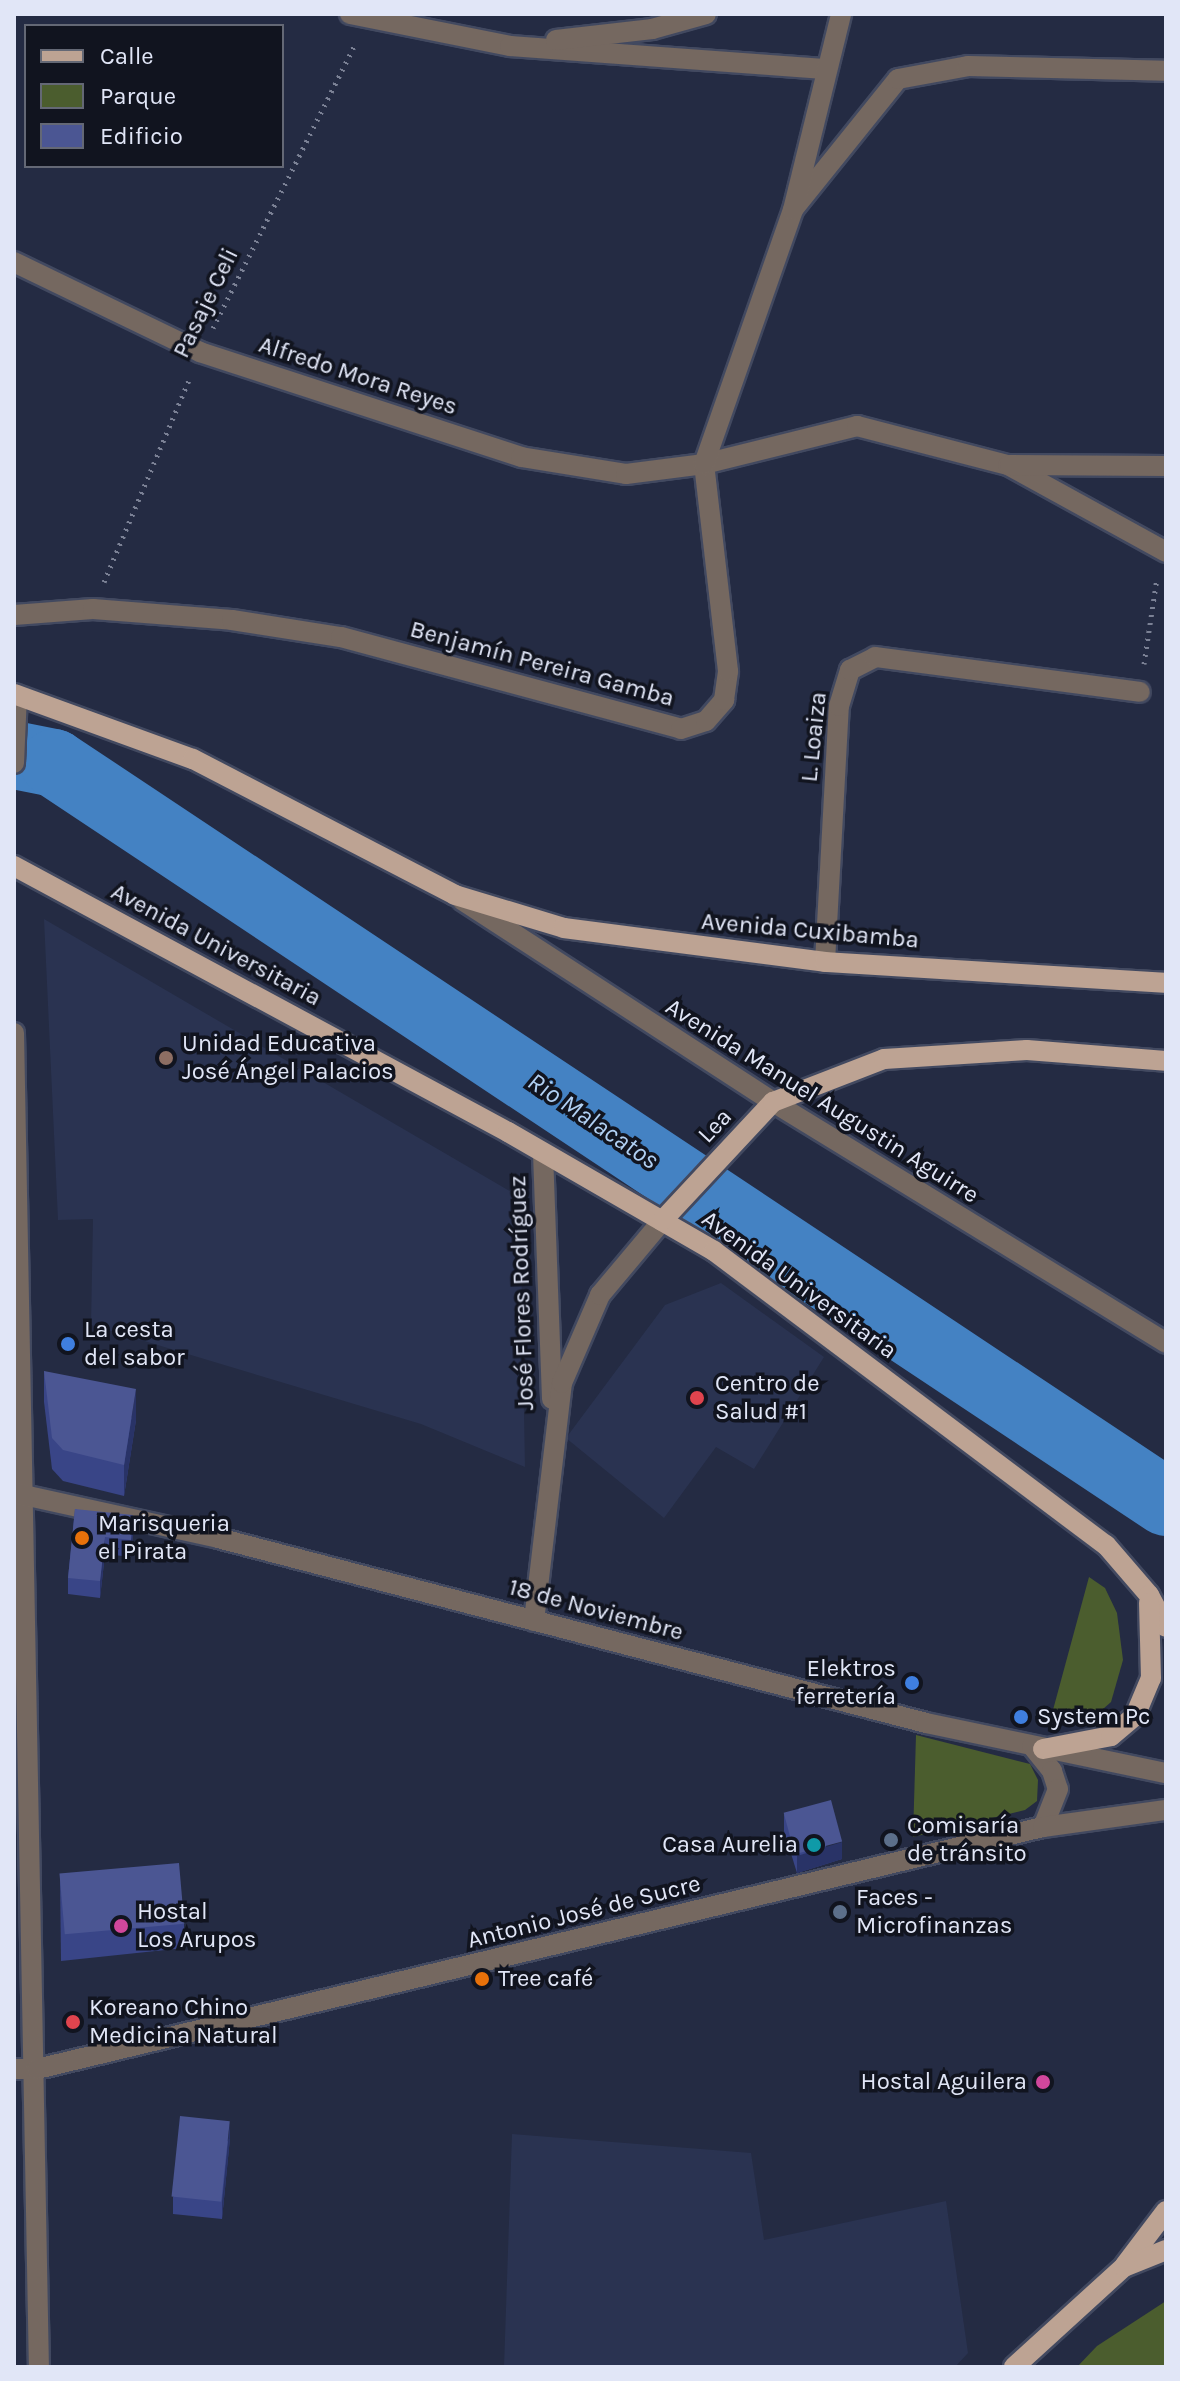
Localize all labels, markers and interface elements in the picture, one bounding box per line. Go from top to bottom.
legend [24,24,284,168]
text: Calle [100,42,154,70]
text: Parque [100,82,176,110]
text: Edificio [100,122,183,150]
street label: Pasaje Celi [167,243,245,363]
street label: Alfredo Mora Reyes [255,330,461,422]
street label: Benjamín Pereira Gamba [407,615,677,713]
street label: L. Loaiza [795,690,833,784]
street label: Avenida Universitaria [106,877,326,1013]
street label: Avenida Cuxibamba [700,907,920,955]
street label: Avenida Manuel Augustin Aguirre [660,992,984,1210]
place label: Unidad Educativa José Ángel Palacios [182,1030,394,1086]
marker: Unidad Educativa José Ángel Palacios [157,1049,175,1067]
water label: Rio Malacatos [522,1066,664,1176]
street label: Lea [692,1103,738,1149]
street label: José Flores Rodríguez [504,1175,540,1411]
street label: Avenida Universitaria [696,1205,902,1365]
place label: La cesta del sabor [84,1316,185,1372]
marker: La cesta del sabor [59,1335,77,1353]
place label: Centro de Salud #1 [715,1370,820,1426]
marker: Centro de Salud #1 [686,1387,708,1409]
place label: Marisqueria el Pirata [98,1510,230,1566]
marker: Marisqueria el Pirata [73,1529,91,1547]
street label: 18 de Noviembre [506,1573,686,1647]
place label: Elektros ferretería [795,1655,896,1711]
marker: Elektros ferretería [903,1674,921,1692]
place label: System Pc [1037,1703,1150,1731]
marker: System Pc [1012,1708,1030,1726]
place label: Comisaría de tránsito [907,1812,1027,1868]
place label: Casa Aurelia [662,1831,798,1859]
marker: Comisaría de tránsito [882,1831,900,1849]
marker: Casa Aurelia [805,1836,823,1854]
street label: Antonio José de Sucre [465,1869,703,1955]
place label: Faces - Microfinanzas [856,1884,1012,1940]
place label: Hostal Los Arupos [137,1898,256,1954]
marker: Faces - Microfinanzas [831,1903,849,1921]
marker: Hostal Los Arupos [112,1917,130,1935]
place label: Tree café [498,1965,593,1993]
marker: Tree café [473,1970,491,1988]
place label: Koreano Chino Medicina Natural [89,1994,278,2050]
marker: Koreano Chino Medicina Natural [64,2013,82,2031]
place label: Hostal Aguilera [861,2068,1027,2096]
marker: Hostal Aguilera [1034,2073,1052,2091]

